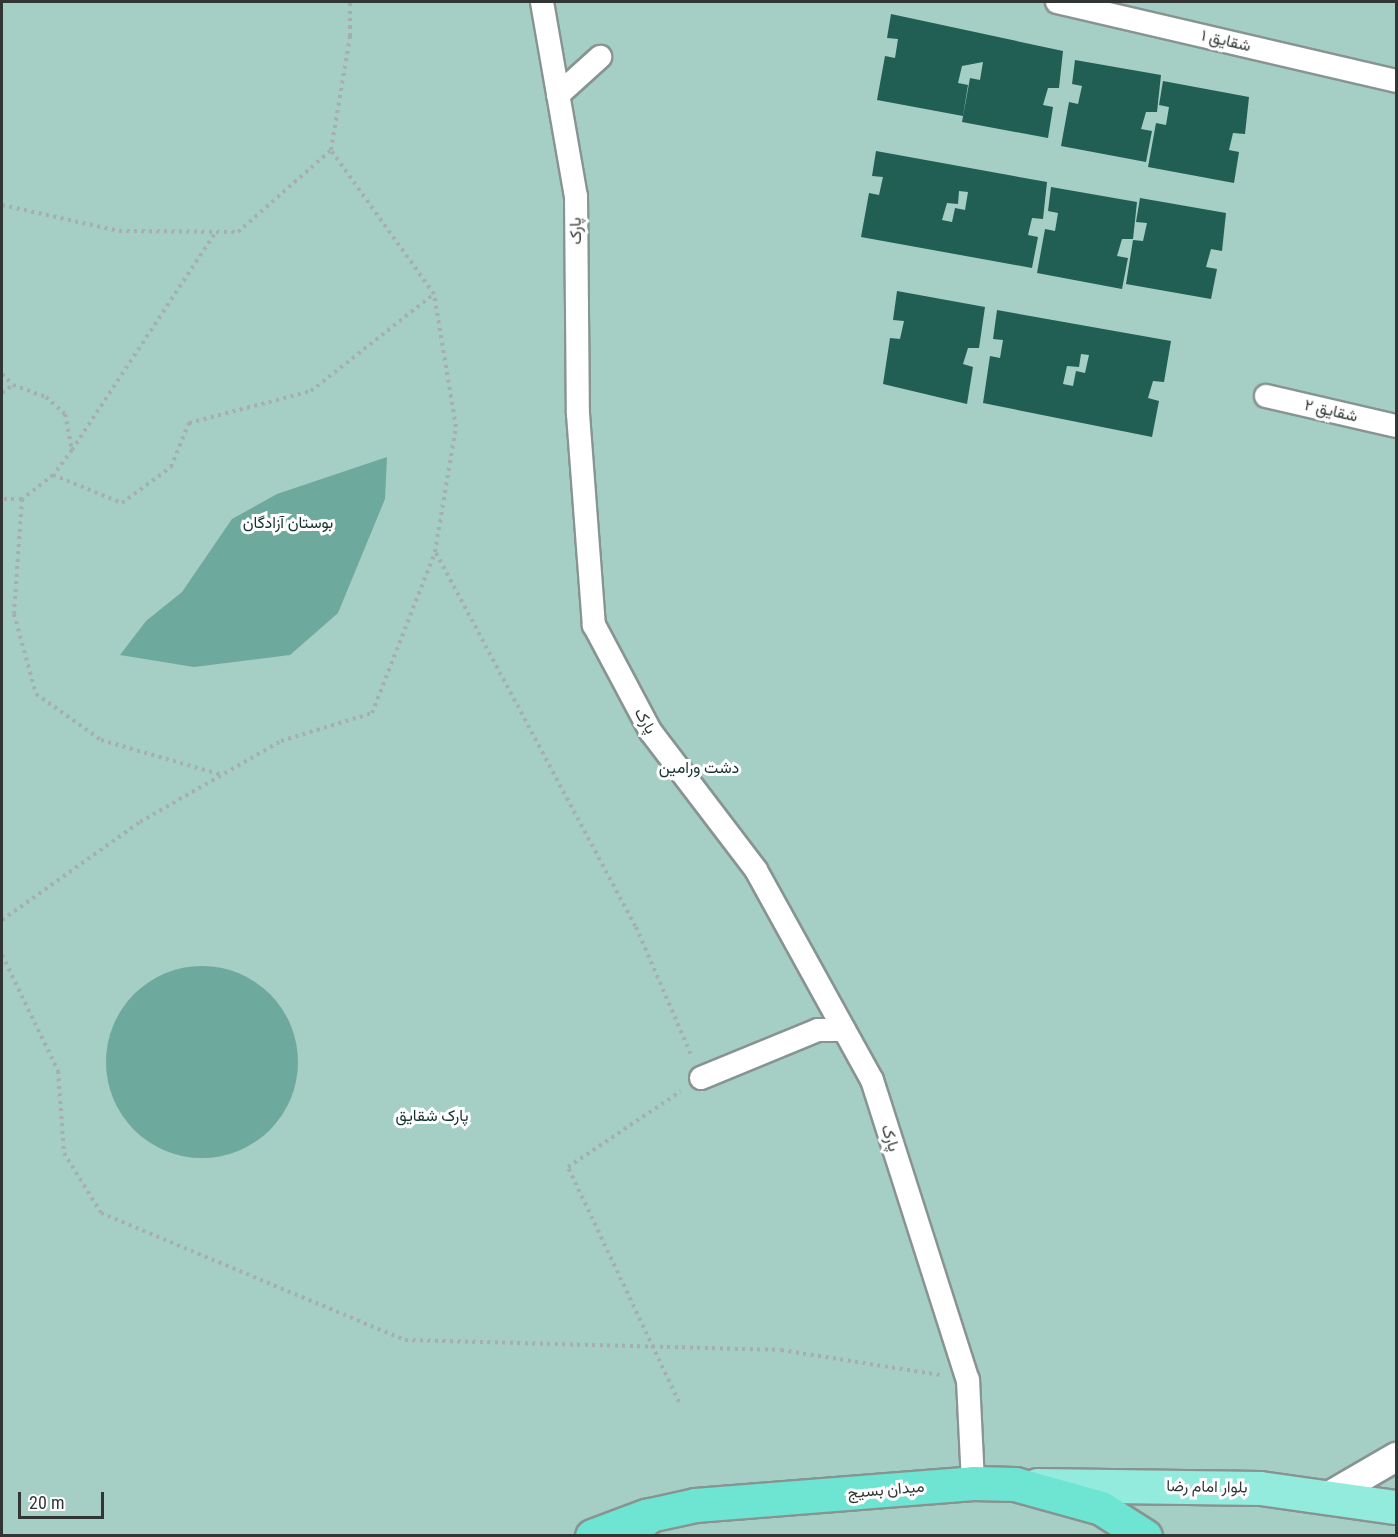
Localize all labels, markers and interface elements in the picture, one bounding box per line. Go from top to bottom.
street label: شقایق ۱ [1199,26,1253,56]
street label: پارک [566,217,586,245]
street label: شقایق ۲ [1302,396,1360,426]
park label: بوستان آزادگان [243,513,333,533]
street label: پارک [630,704,660,738]
park label: دشت ورامین [659,758,739,778]
park label: پارک شقایق [396,1106,468,1126]
street label: پارک [877,1122,903,1154]
street label: میدان بسیج [847,1477,925,1503]
street label: بلوار امام رضا [1166,1477,1248,1497]
scale bar [21,1480,106,1518]
text: 20 m [29,1492,64,1513]

